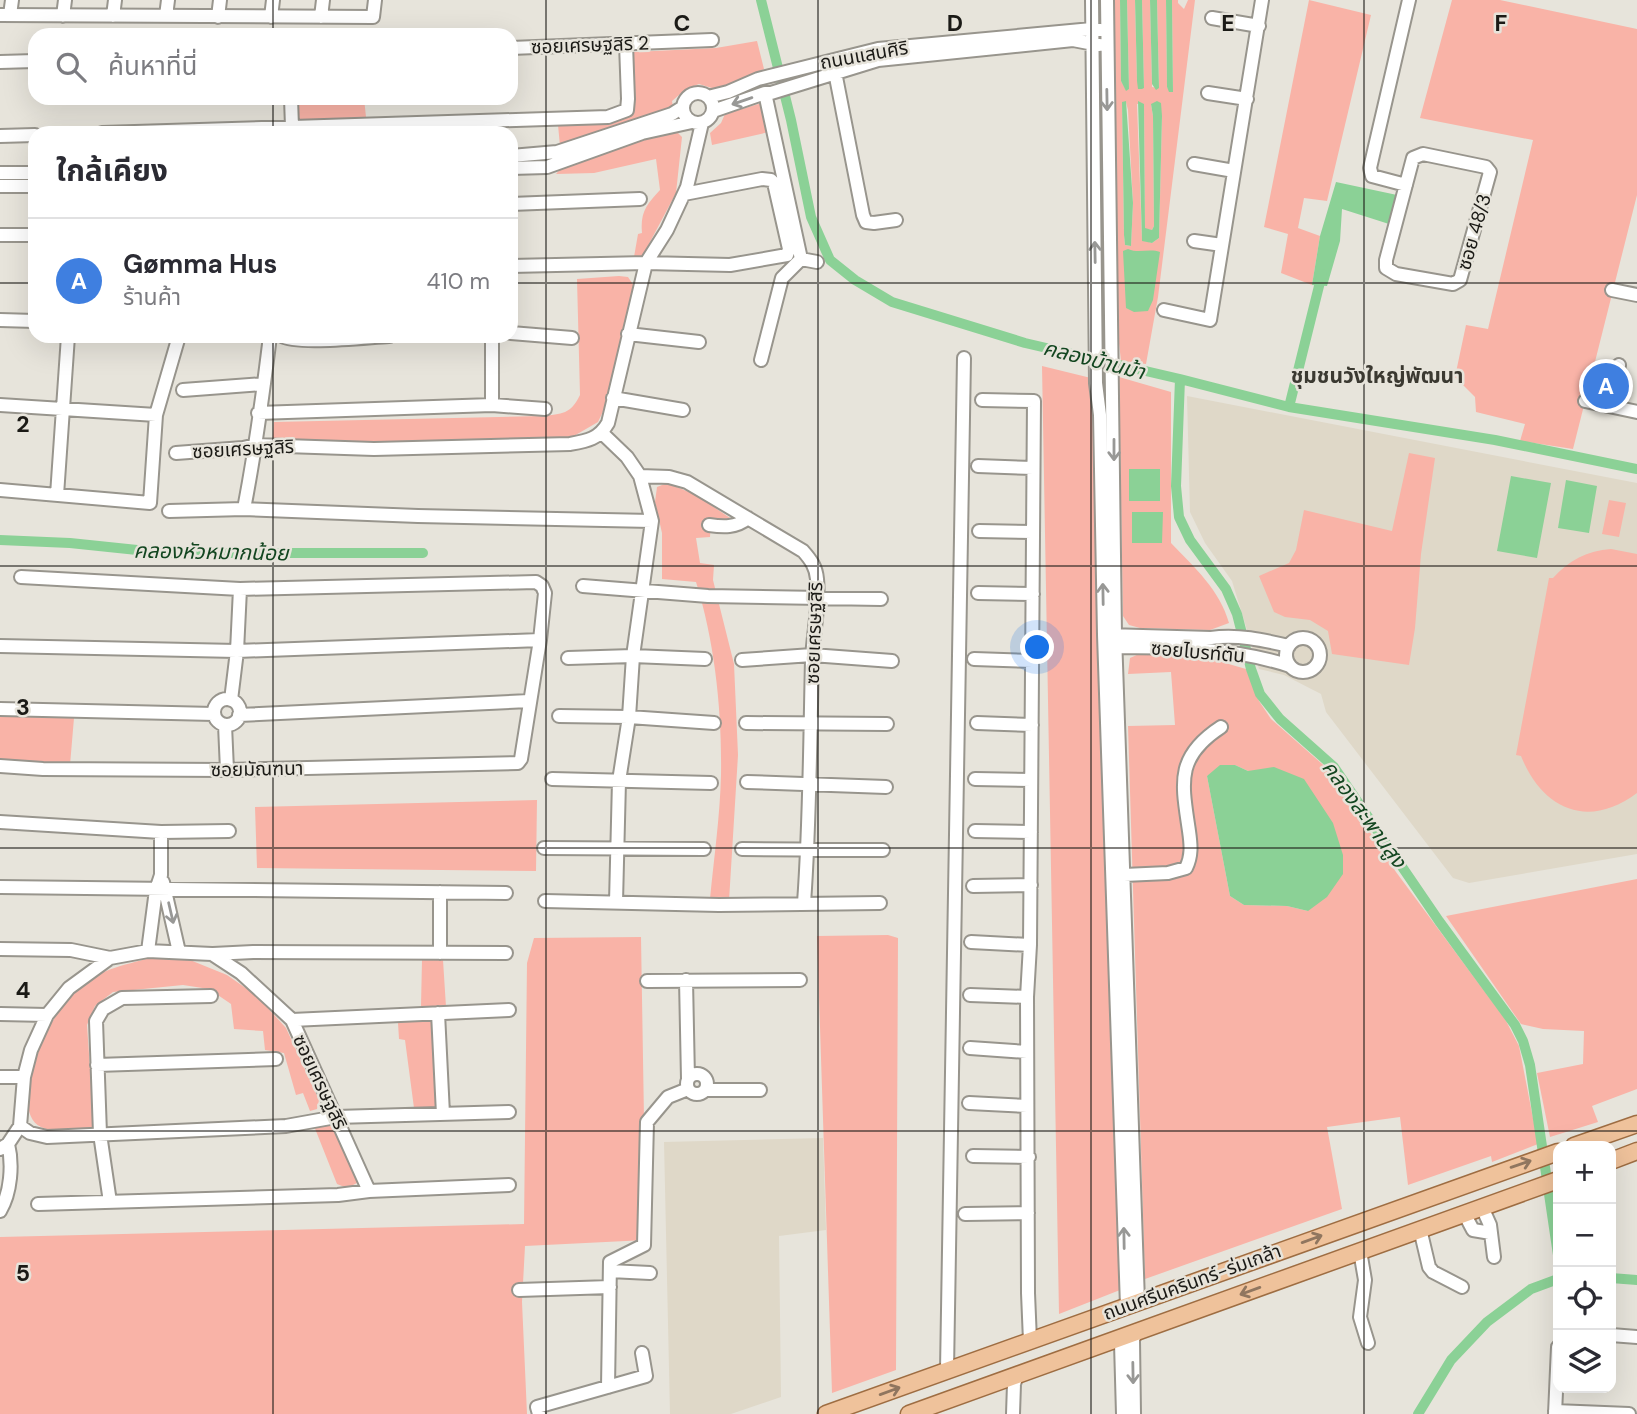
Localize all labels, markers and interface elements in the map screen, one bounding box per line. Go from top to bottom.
text: C [674,8,690,38]
text: D [947,8,963,38]
text: E [1221,8,1235,38]
text: F [1495,8,1508,38]
search box [28,28,518,105]
street label: ซอยเศรษฐสิริ 2 [531,30,649,60]
street label: ถนนแสนศิริ [818,35,910,75]
icon: search [52,48,90,86]
text: ค้นหาที่นี่ [108,49,198,83]
one-way arrow [1100,88,1114,111]
one-way arrow [731,96,753,108]
text: ใกล้เคียง [56,151,168,190]
street label: ซอย 48/3 [1451,191,1497,273]
one-way arrow [1088,240,1102,263]
text: Gømma Hus [123,247,277,281]
text: A [71,266,87,296]
text: 410 m [427,266,490,296]
text: ร้านค้า [123,282,181,312]
water label: คลองบ้านม้า [1040,334,1149,386]
pin: A [1583,360,1629,412]
district label: ชุมชนวังใหญ่พัฒนา [1291,362,1463,390]
text: 2 [16,409,30,439]
street label: ซอยเศรษฐสิริ [191,434,295,464]
one-way arrow [1107,438,1121,461]
water label: คลองหัวหมากน้อย [133,537,290,567]
street label: ซอยเศรษฐสิริ [800,582,828,684]
one-way arrow [1096,583,1110,606]
your location [1020,630,1054,664]
street label: ซอยไบรท์ตัน [1150,635,1246,669]
text: 3 [16,692,30,722]
water label: คลองสะพานสูง [1315,755,1414,875]
street label: ซอยมัณฑนา [210,756,304,782]
one-way arrow [164,901,178,924]
text: 4 [16,975,31,1005]
street label: ซอยเศรษฐสิริ [287,1030,353,1134]
map controls [1553,1141,1616,1393]
button: + [1553,1141,1616,1204]
one-way arrow [1510,1157,1532,1169]
button: − [1553,1204,1616,1267]
one-way arrow [1117,1226,1131,1249]
one-way arrow [1300,1232,1322,1244]
street label: ถนนศรีนครินทร์-ร่มเกล้า [1099,1238,1285,1326]
text: 5 [16,1258,30,1288]
button: locate [1553,1267,1616,1330]
one-way arrow [1239,1286,1261,1298]
button: layers [1553,1330,1616,1393]
one-way arrow [1127,1361,1140,1384]
one-way arrow [879,1384,901,1396]

